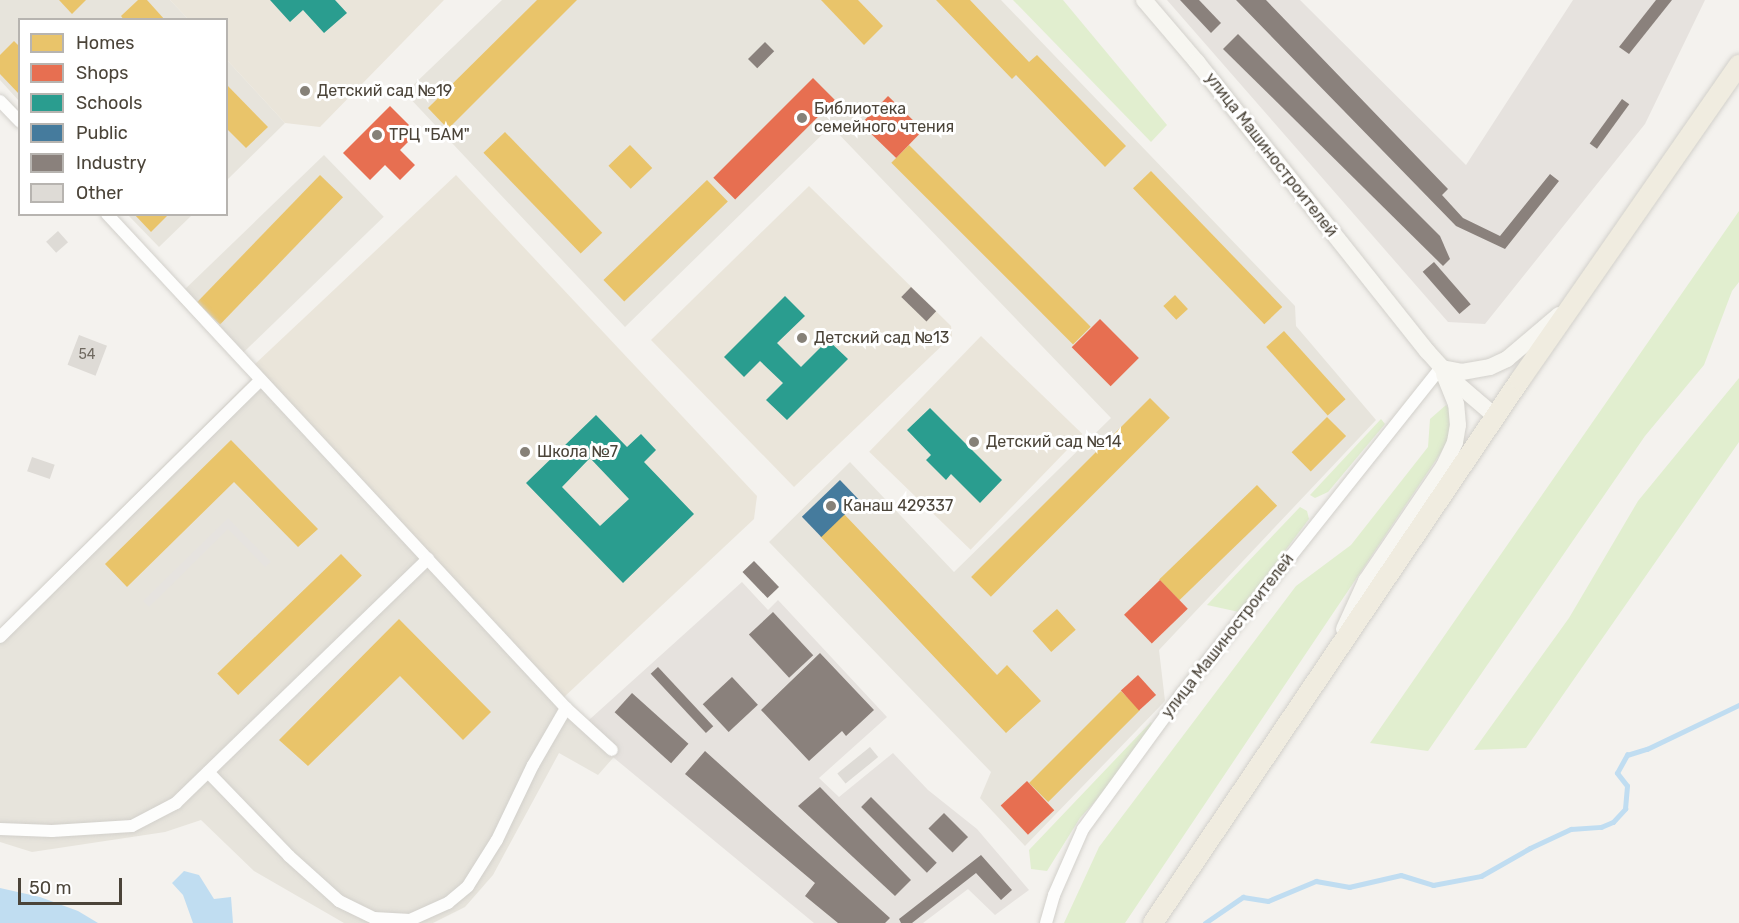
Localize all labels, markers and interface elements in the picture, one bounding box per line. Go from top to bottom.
legend [18,18,228,216]
text: Homes [76,32,134,54]
text: Shops [76,62,128,84]
street label: улица Машиностроителей [1201,69,1341,241]
place label: Детский сад №19 [317,81,452,101]
marker: Детский сад №19 [298,84,312,98]
text: Schools [76,92,142,114]
place label: Библиотека семейного чтения [814,99,954,137]
marker: Библиотека семейного чтения [795,111,809,125]
text: Public [76,122,128,144]
place label: ТРЦ "БАМ" [389,125,470,145]
marker: ТРЦ "БАМ" [370,128,384,142]
text: Industry [76,152,146,174]
text: Other [76,182,123,204]
place label: Детский сад №13 [814,328,949,348]
marker: Детский сад №13 [795,331,809,345]
house number: 54 [78,347,96,363]
place label: Детский сад №14 [986,432,1122,452]
marker: Детский сад №14 [967,435,981,449]
place label: Школа №7 [537,442,618,462]
marker: Школа №7 [518,445,532,459]
place label: Канаш 429337 [843,496,953,516]
marker: Канаш 429337 [824,499,838,513]
street label: улица Машиностроителей [1158,550,1298,722]
scale bar [21,866,124,904]
text: 50 m [29,877,72,899]

